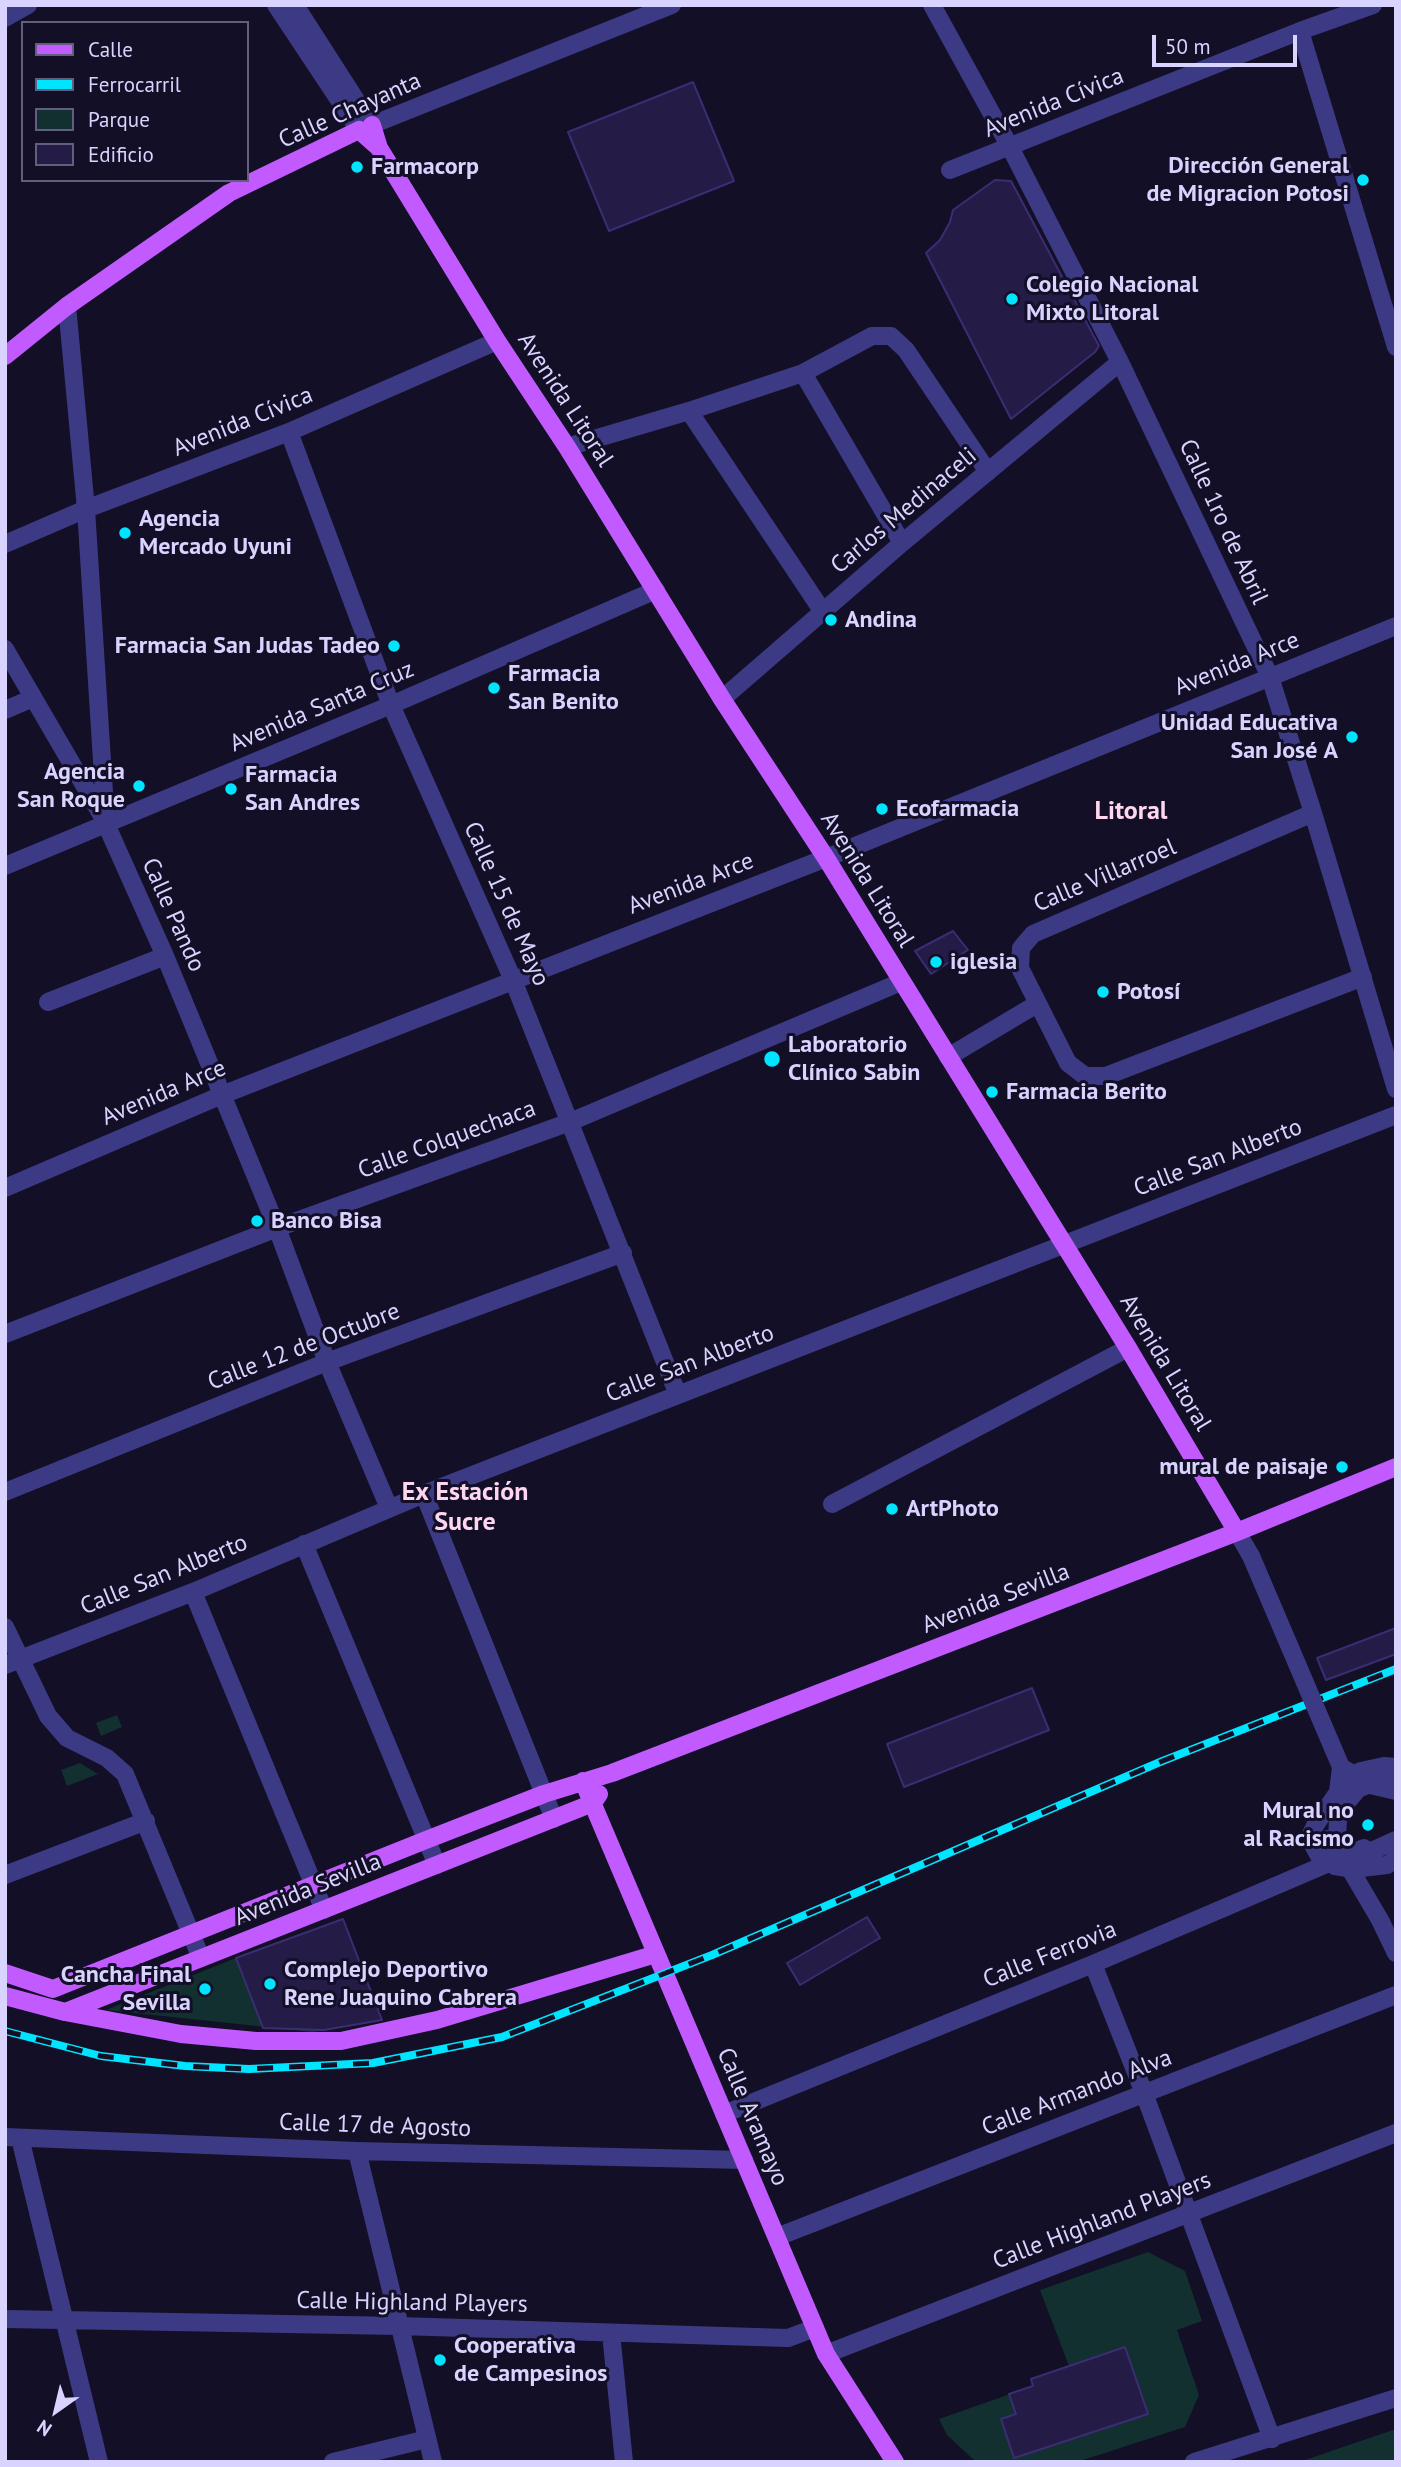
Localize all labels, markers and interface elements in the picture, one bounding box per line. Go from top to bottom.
legend [21,21,248,182]
scale bar [1156,21,1301,65]
text: 50 m [1165,33,1211,60]
text: Calle [88,36,133,63]
street label: Avenida Cívica [980,62,1128,144]
street label: Calle Chayanta [274,67,426,155]
text: Ferrocarril [88,71,181,98]
text: Parque [88,106,150,133]
text: Edificio [88,141,154,168]
place label: Dirección General de Migracion Potosi [1147,152,1349,208]
place label: Farmacorp [371,153,479,181]
marker: Farmacorp [349,159,365,175]
marker: Dirección General de Migracion Potosi [1355,172,1371,188]
place label: Colegio Nacional Mixto Litoral [1026,271,1198,327]
marker: Colegio Nacional Mixto Litoral [1004,291,1020,307]
street label: Avenida Litoral [511,328,619,472]
street label: Avenida Cívica [169,381,317,463]
street label: Calle 1ro de Abril [1172,435,1274,609]
street label: Carlos Medinaceli [825,442,983,580]
place label: Agencia Mercado Uyuni [139,505,292,561]
marker: Agencia Mercado Uyuni [117,525,133,541]
place label: Andina [845,606,917,634]
marker: Andina [823,612,839,628]
street label: Avenida Arce [1170,626,1304,702]
place label: Farmacia San Judas Tadeo [115,632,380,660]
marker: Farmacia San Judas Tadeo [386,638,402,654]
street label: Avenida Santa Cruz [226,655,418,759]
place label: Farmacia San Benito [508,660,619,716]
marker: Farmacia San Benito [486,680,502,696]
place label: Unidad Educativa San José A [1161,709,1338,765]
marker: Unidad Educativa San José A [1344,729,1360,745]
place label: Agencia San Roque [17,758,125,814]
place label: Farmacia San Andres [245,761,360,817]
marker: Agencia San Roque [131,778,147,794]
marker: Farmacia San Andres [223,781,239,797]
place label: Ecofarmacia [896,795,1019,823]
district label: Litoral [1095,796,1167,828]
marker: Ecofarmacia [874,801,890,817]
street label: Avenida Litoral [814,807,920,953]
street label: Calle 15 de Mayo [457,817,555,991]
street label: Calle Villarroel [1029,833,1181,919]
street label: Avenida Arce [624,847,758,921]
street label: Calle Pando [135,854,211,976]
place label: iglesia [950,948,1017,976]
marker: iglesia [928,954,944,970]
place label: Potosí [1117,978,1180,1006]
marker: Potosí [1095,984,1111,1000]
place label: Laboratorio Clínico Sabin [788,1031,920,1087]
marker: Laboratorio Clínico Sabin [762,1049,782,1069]
street label: Avenida Arce [98,1054,230,1132]
place label: Farmacia Berito [1006,1078,1167,1106]
marker: Farmacia Berito [984,1084,1000,1100]
street label: Calle Colquechaca [354,1095,540,1185]
street label: Calle San Alberto [1130,1113,1306,1203]
place label: Banco Bisa [271,1207,382,1235]
marker: Banco Bisa [249,1213,265,1229]
street label: Avenida Litoral [1113,1290,1217,1436]
street label: Calle 12 de Octubre [204,1297,404,1397]
street label: Calle San Alberto [602,1319,778,1409]
place label: mural de paisaje [1159,1453,1328,1481]
marker: mural de paisaje [1334,1459,1350,1475]
district label: Ex Estación Sucre [402,1477,528,1538]
place label: ArtPhoto [906,1495,999,1523]
marker: ArtPhoto [884,1501,900,1517]
street label: Calle San Alberto [76,1528,252,1622]
street label: Avenida Sevilla [918,1558,1074,1640]
place label: Mural no al Racismo [1243,1797,1354,1853]
marker: Mural no al Racismo [1360,1817,1376,1833]
street label: Avenida Sevilla [230,1847,386,1933]
street label: Calle Ferrovia [979,1915,1121,1995]
place label: Complejo Deportivo Rene Juaquino Cabrera [284,1956,517,2012]
place label: Cancha Final Sevilla [61,1961,191,2017]
marker: Complejo Deportivo Rene Juaquino Cabrera [262,1976,278,1992]
marker: Cancha Final Sevilla [197,1981,213,1997]
street label: Calle Armando Alva [978,2043,1176,2143]
street label: Calle Aramayo [710,2044,794,2190]
street label: Calle 17 de Agosto [278,2108,472,2144]
street label: Calle Highland Players [989,2166,1215,2276]
street label: Calle Highland Players [296,2287,528,2319]
place label: Cooperativa de Campesinos [454,2332,607,2388]
marker: Cooperativa de Campesinos [432,2352,448,2368]
north arrow [21,2376,91,2446]
text: N [32,2415,56,2442]

